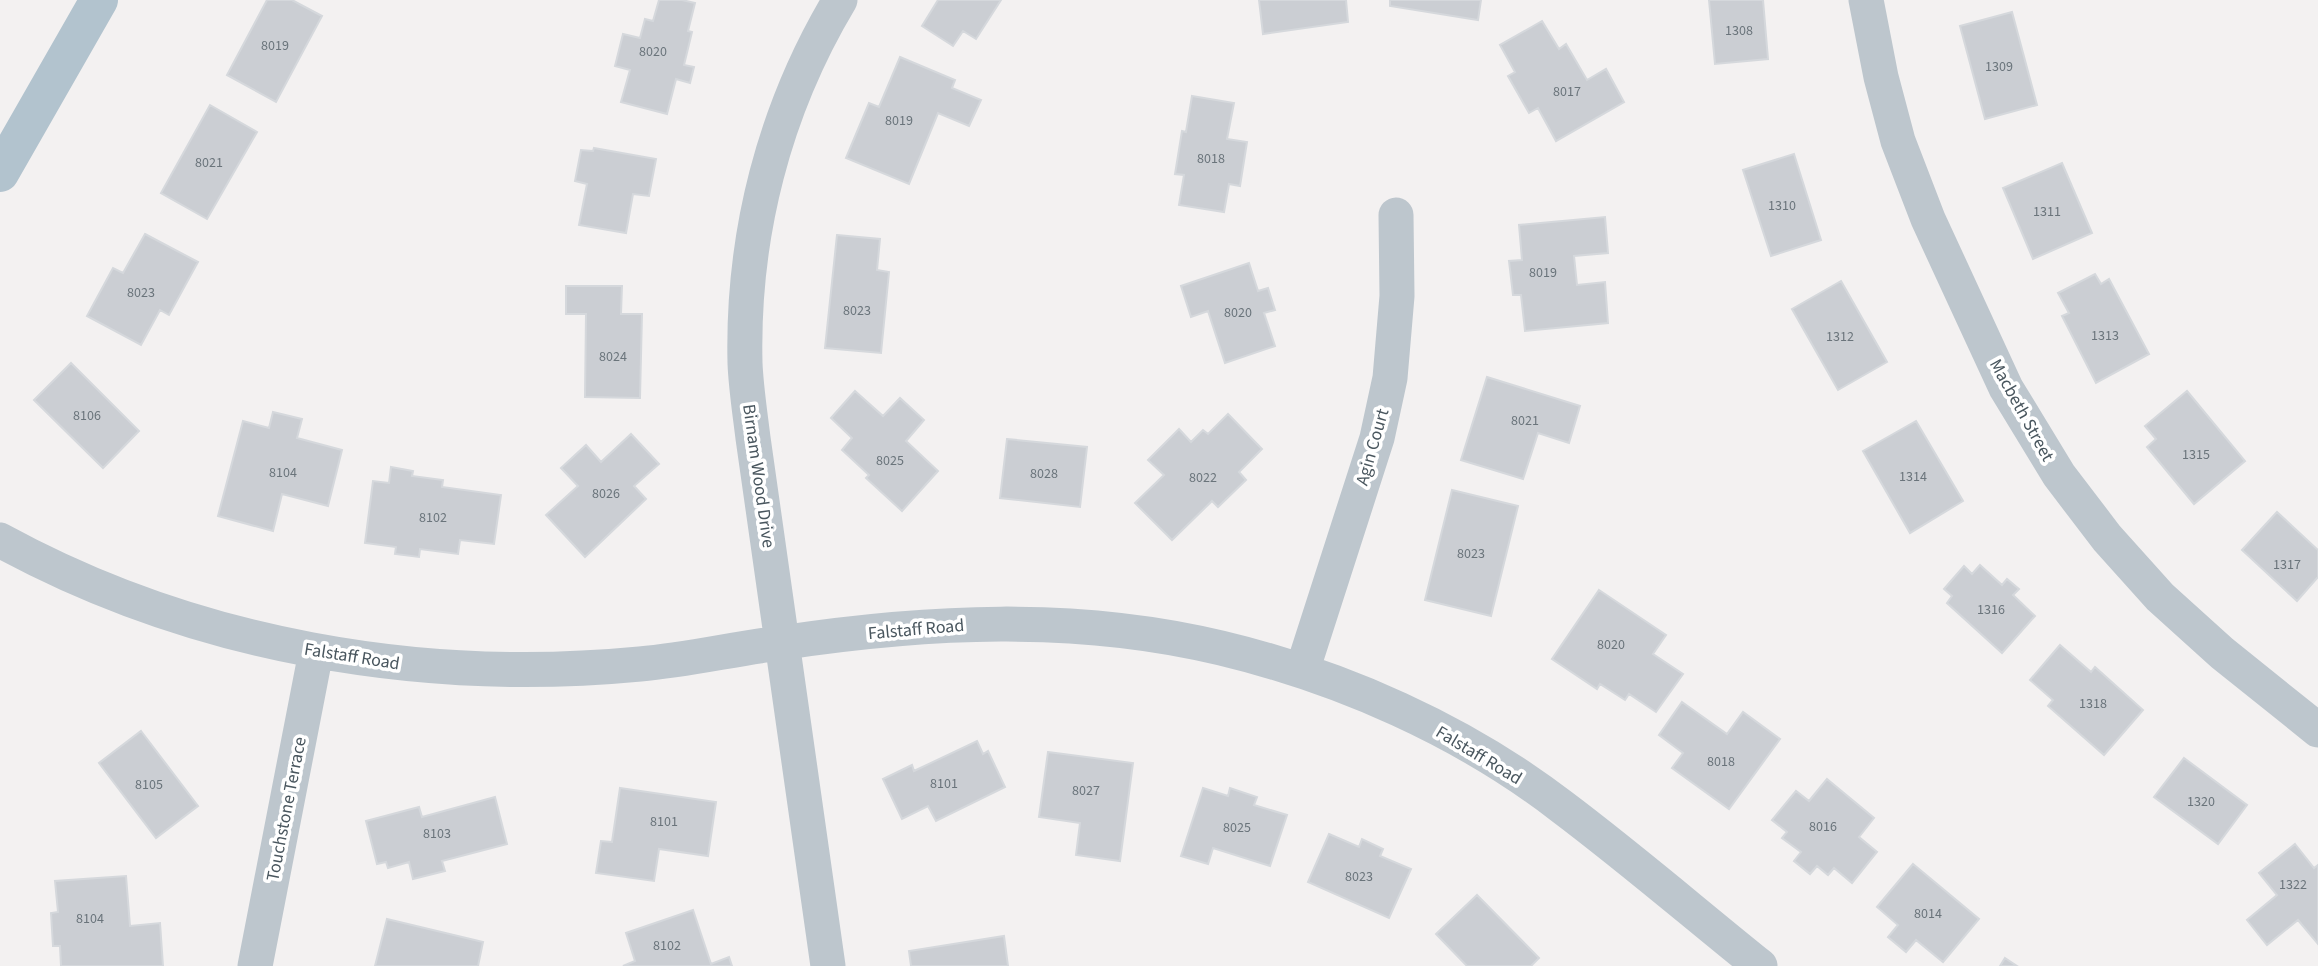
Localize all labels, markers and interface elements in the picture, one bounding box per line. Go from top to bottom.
house number: 1308 [1725,21,1753,41]
house number: 8019 [261,36,289,56]
house number: 8020 [639,42,667,62]
house number: 1309 [1985,57,2013,77]
house number: 8017 [1553,82,1581,102]
house number: 8019 [885,111,913,131]
house number: 8018 [1197,149,1225,169]
house number: 8021 [195,153,223,173]
house number: 1310 [1768,196,1796,216]
house number: 1311 [2033,202,2061,222]
house number: 8019 [1529,263,1557,283]
house number: 8023 [127,283,155,303]
house number: 8023 [843,301,871,321]
house number: 8020 [1224,303,1252,323]
house number: 1313 [2091,326,2119,346]
house number: 1312 [1826,327,1854,347]
house number: 8024 [599,347,627,367]
street label: Macbeth Street [1983,354,2060,466]
street label: Birnam Wood Drive [736,403,781,550]
house number: 8106 [73,406,101,426]
street label: Agin Court [1350,406,1395,489]
house number: 8021 [1511,411,1539,431]
house number: 1315 [2182,445,2210,465]
house number: 8025 [876,451,904,471]
house number: 8104 [269,463,297,483]
house number: 8028 [1030,464,1058,484]
house number: 1314 [1899,467,1927,487]
house number: 8022 [1189,468,1217,488]
house number: 8026 [592,484,620,504]
house number: 8102 [419,508,447,528]
house number: 8023 [1457,544,1485,564]
house number: 1317 [2273,555,2301,575]
house number: 1316 [1977,600,2005,620]
street label: Falstaff Road [867,613,965,646]
house number: 8020 [1597,635,1625,655]
street label: Falstaff Road [302,637,402,676]
house number: 1318 [2079,694,2107,714]
street label: Falstaff Road [1431,720,1527,791]
street label: Touchstone Terrace [260,735,313,883]
house number: 8018 [1707,752,1735,772]
house number: 8101 [930,774,958,794]
house number: 8105 [135,775,163,795]
house number: 8027 [1072,781,1100,801]
house number: 1320 [2187,792,2215,812]
house number: 8101 [650,812,678,832]
house number: 8016 [1809,817,1837,837]
house number: 8025 [1223,818,1251,838]
house number: 8103 [423,824,451,844]
house number: 8023 [1345,867,1373,887]
house number: 1322 [2279,875,2307,895]
house number: 8014 [1914,904,1942,924]
house number: 8104 [76,909,104,929]
house number: 8102 [653,936,681,956]

